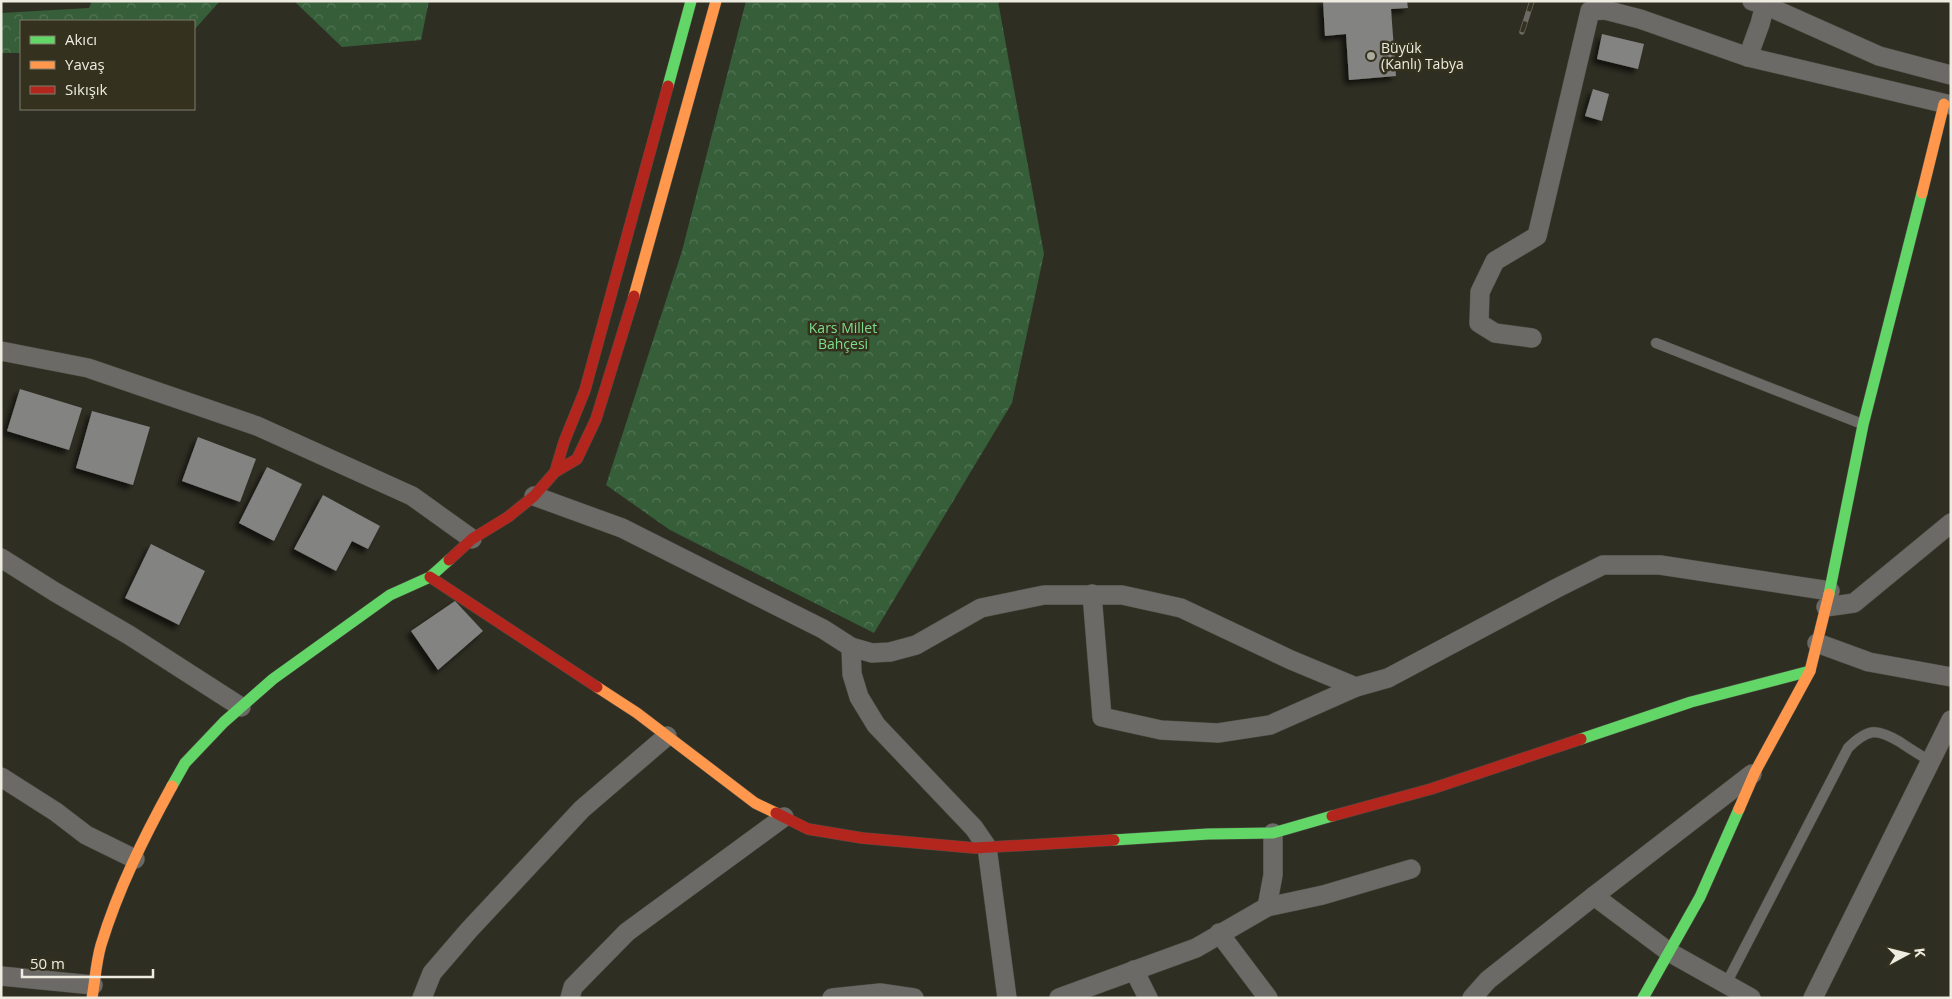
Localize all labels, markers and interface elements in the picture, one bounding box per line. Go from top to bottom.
legend [20,20,195,110]
text: Akıcı [65,29,97,49]
place label: Büyük (Kanlı) Tabya [1381,38,1464,73]
marker: Büyük (Kanlı) Tabya [1365,50,1377,62]
text: Yavaş [65,54,105,74]
text: Sıkışık [65,79,108,99]
park label: Kars Millet Bahçesi [809,318,877,353]
north arrow [1882,929,1932,979]
scale bar [22,946,154,978]
text: K [1910,947,1930,959]
text: 50 m [30,953,65,973]

